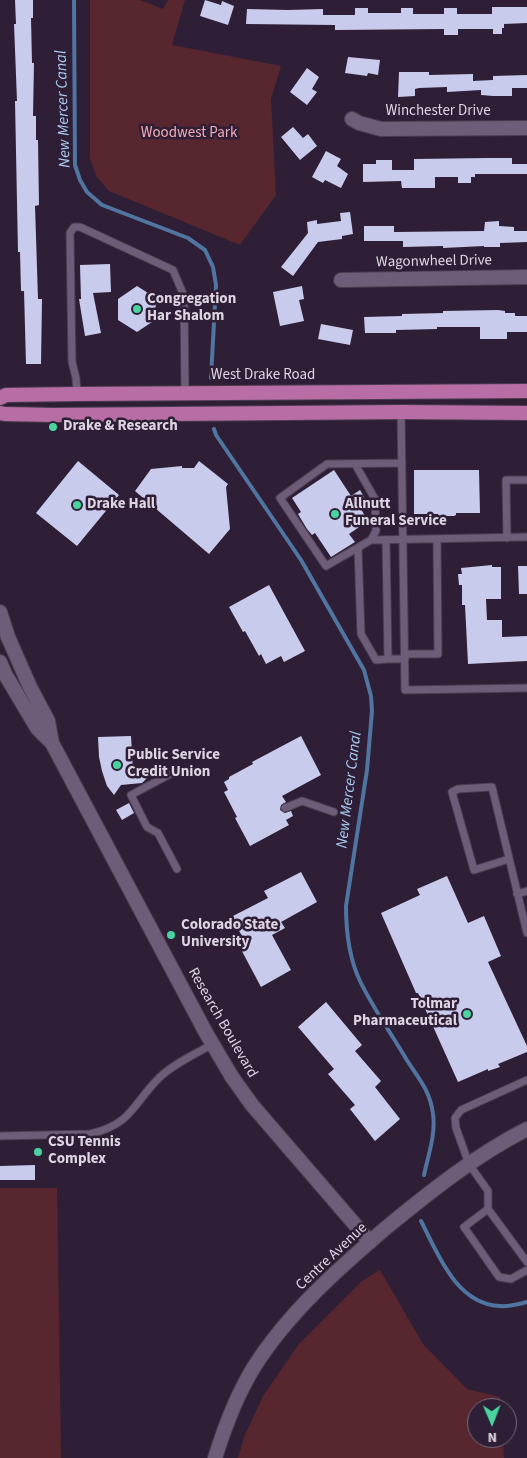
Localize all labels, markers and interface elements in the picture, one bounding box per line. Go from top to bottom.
water label: New Mercer Canal [52,50,76,168]
street label: Winchester Drive [385,103,491,121]
park label: Woodwest Park [141,125,237,143]
street label: Wagonwheel Drive [376,252,492,272]
place label: Congregation Har Shalom [147,291,236,326]
marker: Congregation Har Shalom [131,303,143,315]
street label: West Drake Road [211,367,315,385]
place label: Drake & Research [63,418,178,436]
marker: Drake & Research [47,421,59,433]
place label: Drake Hall [87,496,155,514]
place label: Allnutt Funeral Service [345,496,447,531]
marker: Drake Hall [71,499,83,511]
marker: Allnutt Funeral Service [329,508,341,520]
water label: New Mercer Canal [333,730,367,850]
place label: Public Service Credit Union [127,747,220,782]
marker: Public Service Credit Union [111,759,123,771]
place label: Colorado State University [181,917,278,952]
marker: Colorado State University [165,929,177,941]
street label: Research Boulevard [183,965,261,1081]
place label: Tolmar Pharmaceutical [353,996,457,1031]
marker: Tolmar Pharmaceutical [461,1008,473,1020]
place label: CSU Tennis Complex [48,1134,121,1169]
marker: CSU Tennis Complex [32,1146,44,1158]
street label: Centre Avenue [293,1219,371,1295]
north arrow [467,1398,517,1448]
text: N [487,1427,497,1447]

